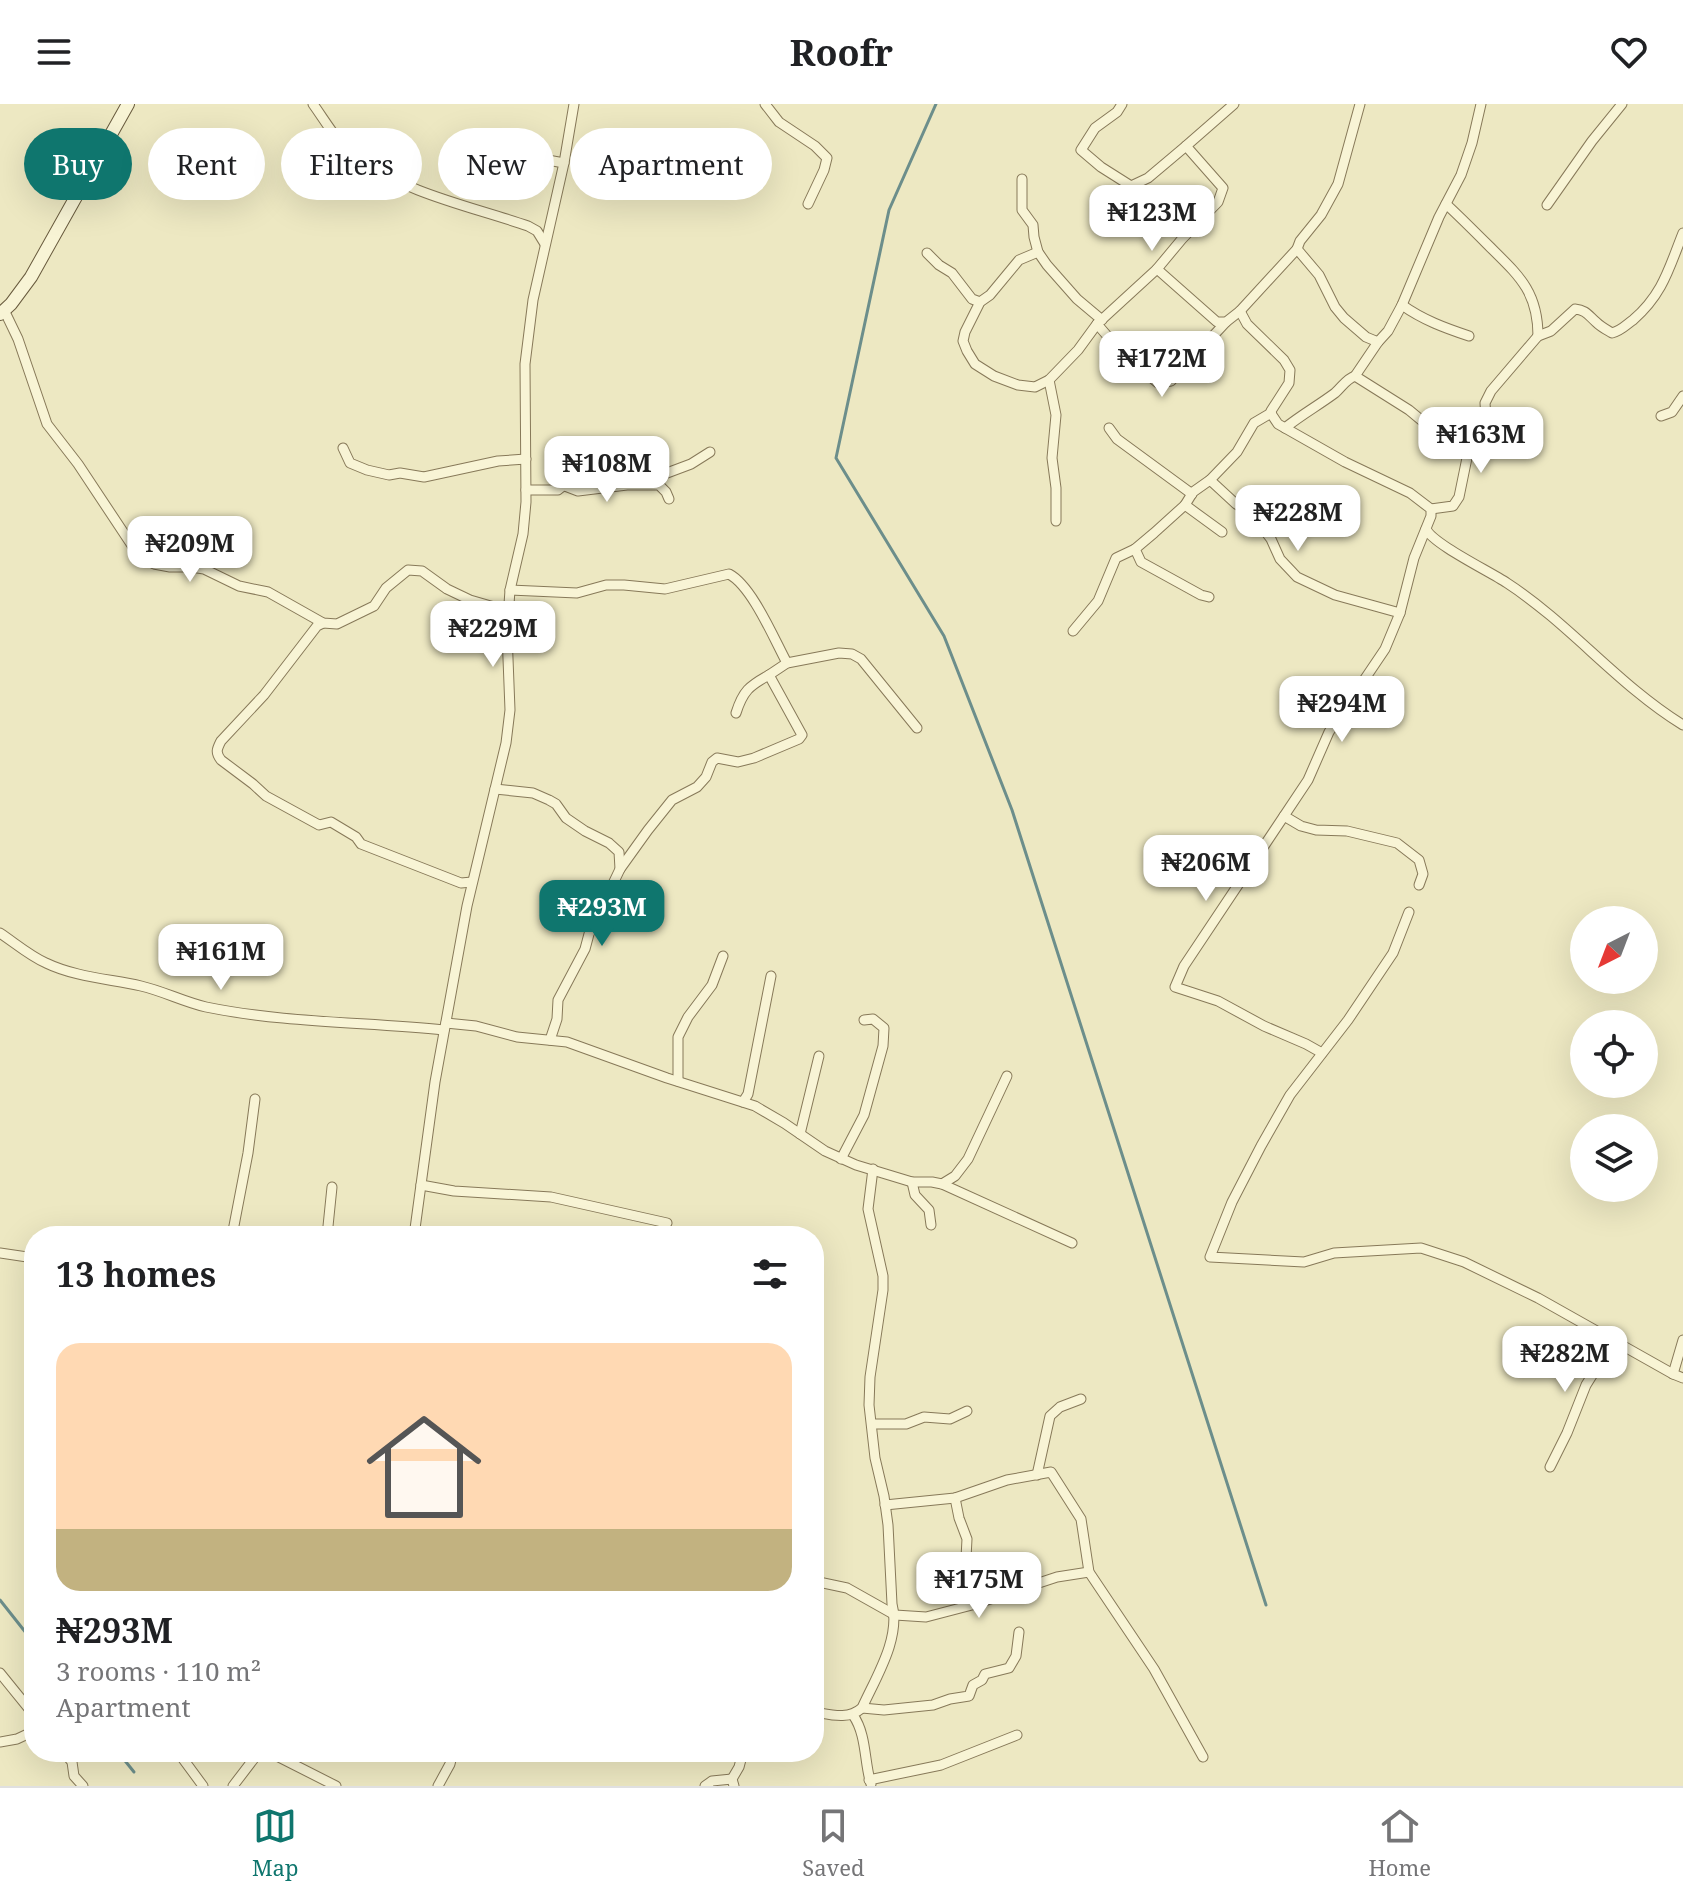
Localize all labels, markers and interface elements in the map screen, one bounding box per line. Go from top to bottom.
text: Roofr [790,28,893,77]
icon: menu [32,30,76,74]
icon: heart [1607,30,1651,74]
chip: Buy [24,128,132,200]
chip: Rent [148,128,265,200]
chip: Filters [281,128,422,200]
chip: New [438,128,554,200]
chip: Apartment [570,128,772,200]
pin: ₦123M [1096,185,1208,253]
text: ₦123M [1107,193,1197,229]
pin: ₦172M [1106,331,1218,399]
text: ₦172M [1117,339,1207,375]
pin: ₦163M [1425,407,1537,475]
text: ₦163M [1436,415,1526,451]
pin: ₦108M [551,436,663,504]
text: ₦108M [562,444,652,480]
pin: ₦228M [1242,485,1354,553]
text: ₦228M [1253,493,1343,529]
pin: ₦209M [134,516,246,584]
text: ₦209M [145,524,235,560]
pin: ₦229M [437,601,549,669]
text: ₦229M [448,609,538,645]
pin: ₦294M [1286,676,1398,744]
text: ₦294M [1297,684,1387,720]
pin: ₦206M [1150,835,1262,903]
text: ₦206M [1161,843,1251,879]
pin: ₦293M [546,880,658,948]
text: ₦293M [557,888,647,924]
north arrow [1570,906,1658,994]
map controls [1570,906,1658,1202]
pin: ₦161M [165,924,277,992]
text: ₦161M [176,932,266,968]
button: locate [1570,1010,1658,1098]
button: layers [1570,1114,1658,1202]
text: 13 homes [56,1251,216,1297]
icon: filters [748,1252,792,1296]
pin: ₦282M [1509,1326,1621,1394]
text: ₦282M [1520,1334,1610,1370]
icon: home [352,1395,496,1539]
pin: ₦175M [923,1552,1035,1620]
text: ₦175M [934,1560,1024,1596]
text: ₦293M [56,1607,173,1653]
text: 3 rooms · 110 m² [56,1653,261,1689]
text: Apartment [56,1689,191,1725]
tab: Map [252,1804,298,1882]
tab: Saved [802,1804,865,1882]
tab: Home [1368,1804,1431,1882]

